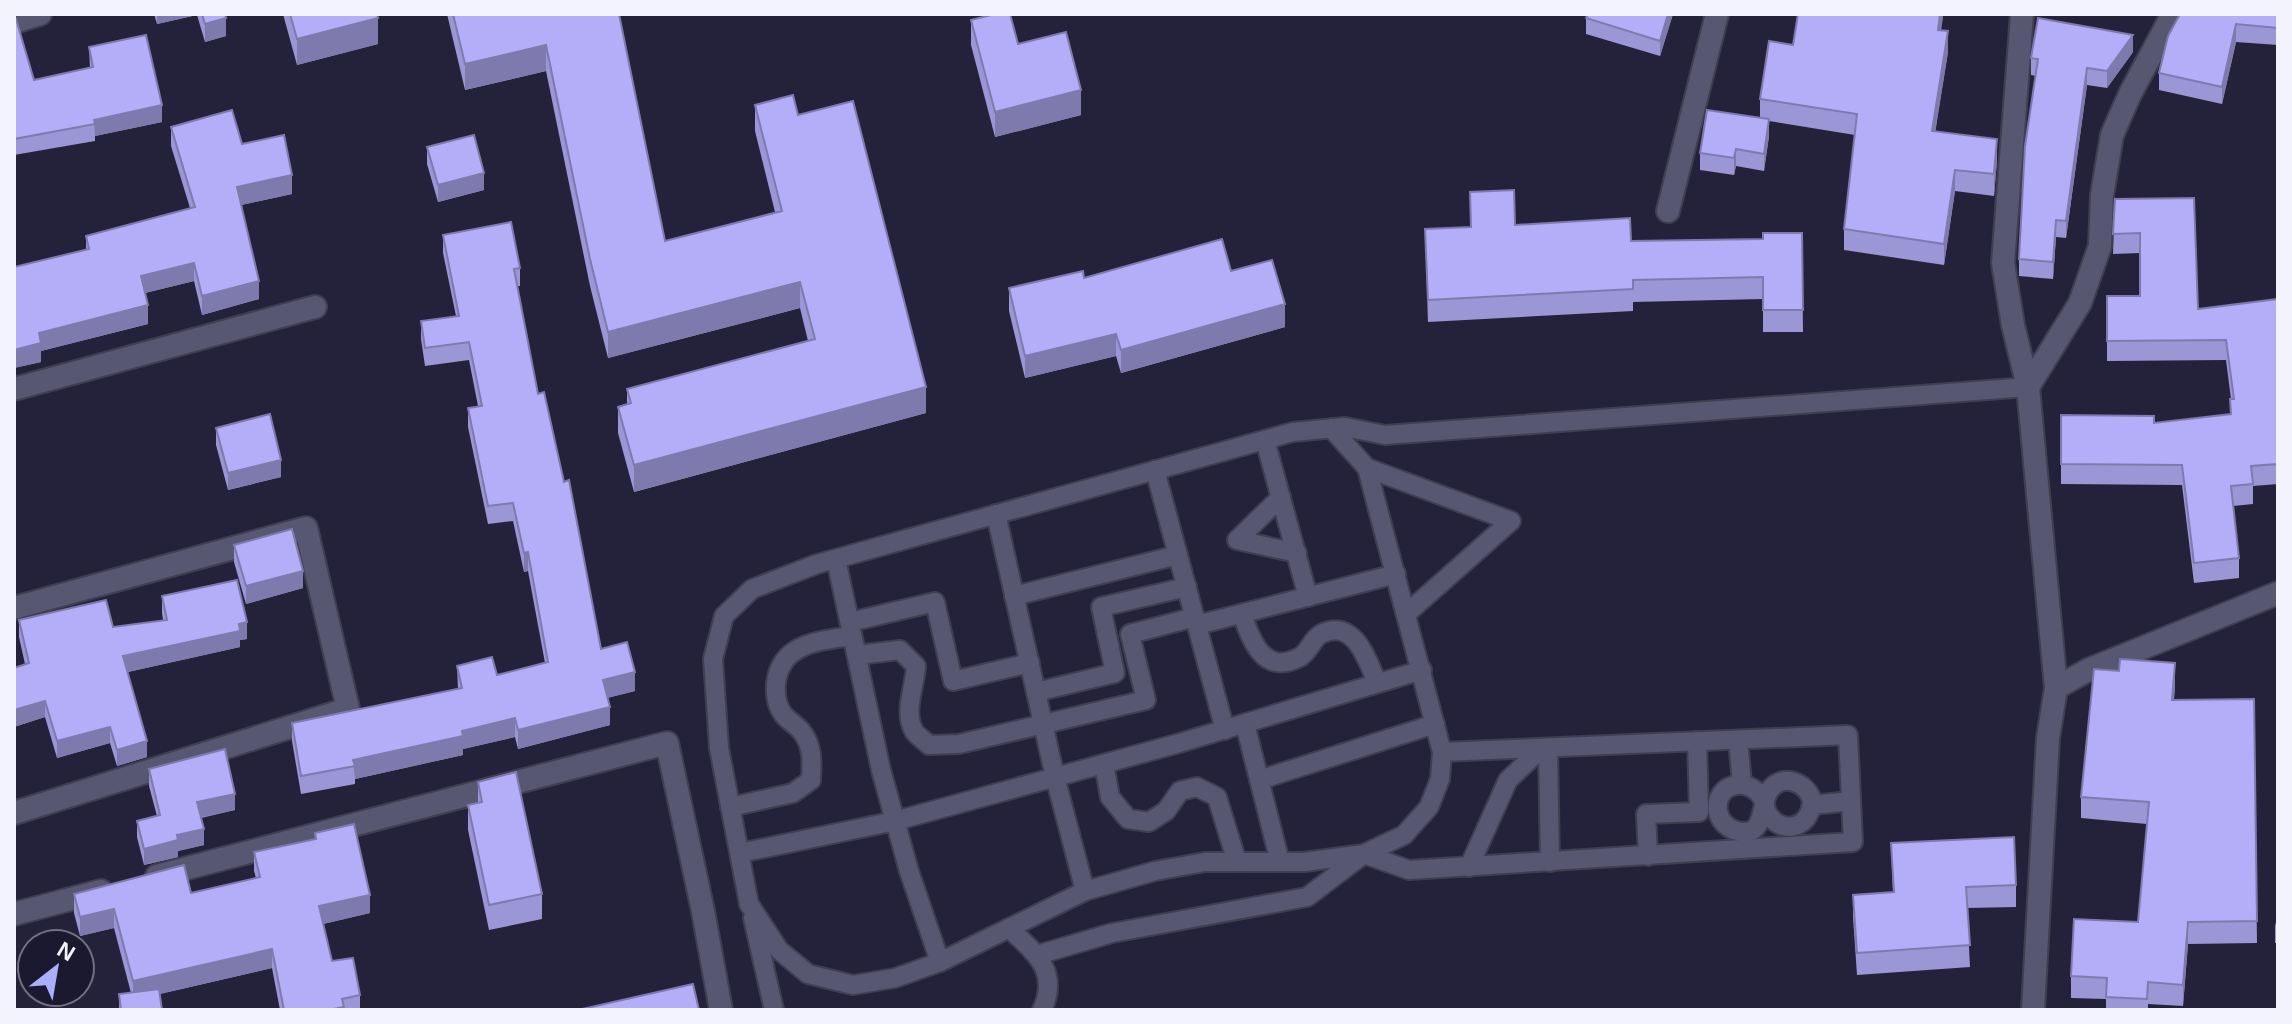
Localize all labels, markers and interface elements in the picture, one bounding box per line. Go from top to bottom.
north arrow [16,928,96,1008]
text: N [53,936,79,966]

